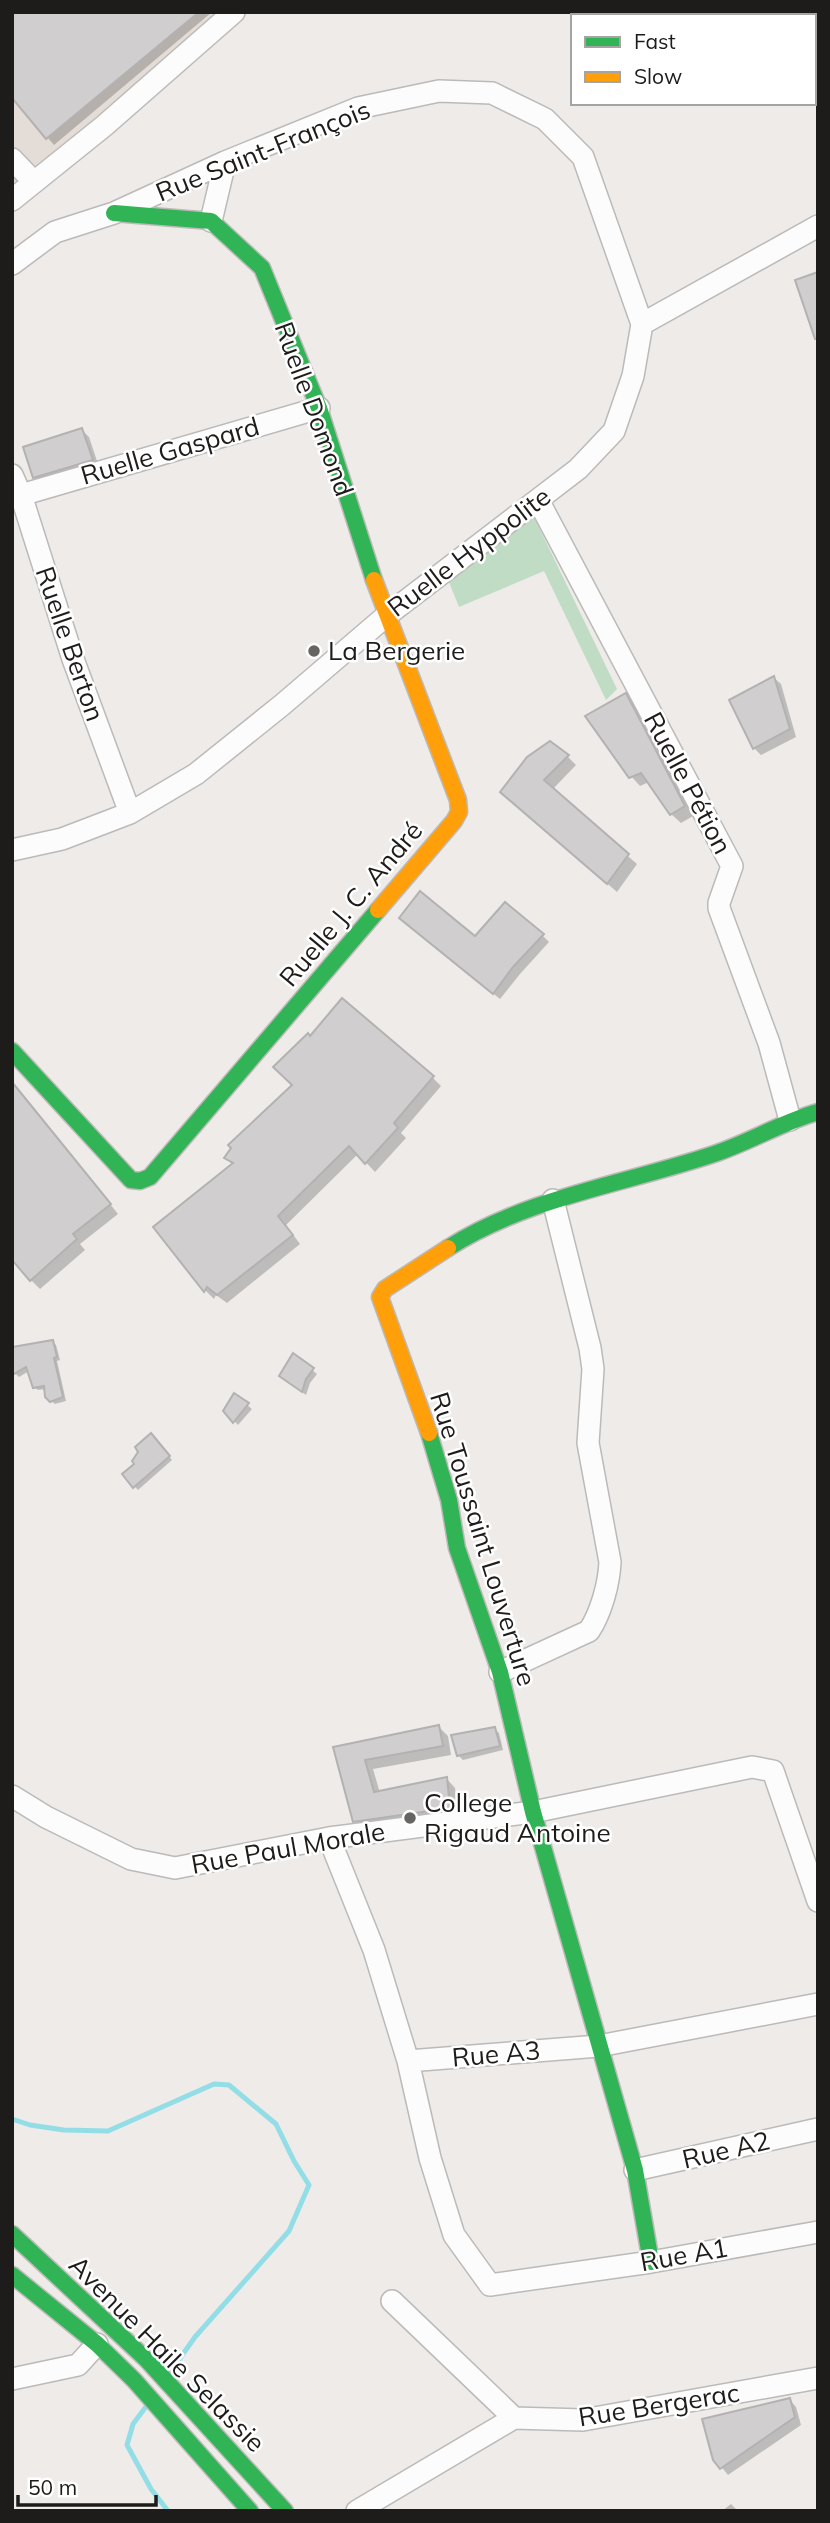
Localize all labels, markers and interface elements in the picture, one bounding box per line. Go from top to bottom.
legend [571,14,816,105]
text: Fast [634,28,676,54]
text: Slow [634,63,682,89]
street label: Rue Saint-François [151,93,375,209]
street label: Ruelle Domond [268,317,361,501]
street label: Ruelle Gaspard [77,409,263,492]
street label: Ruelle Hyppolite [381,480,557,624]
street label: Ruelle Berton [29,562,112,726]
place label: La Bergerie [328,634,465,667]
marker: La Bergerie [306,643,322,659]
street label: Ruelle Pétion [637,706,740,860]
street label: Ruelle J. C. André [272,814,429,993]
street label: Rue Toussaint Louverture [423,1388,544,1690]
place label: College Rigaud Antoine [424,1786,611,1849]
marker: College Rigaud Antoine [402,1810,418,1826]
street label: Rue Paul Morale [188,1814,387,1881]
street label: Rue A3 [450,2033,542,2074]
street label: Rue A2 [679,2123,773,2176]
street label: Rue A1 [637,2231,730,2278]
street label: Avenue Haile Selassie [62,2248,273,2459]
street label: Rue Bergerac [576,2375,742,2434]
scale bar [18,2464,156,2508]
text: 50 m [28,2474,77,2500]

